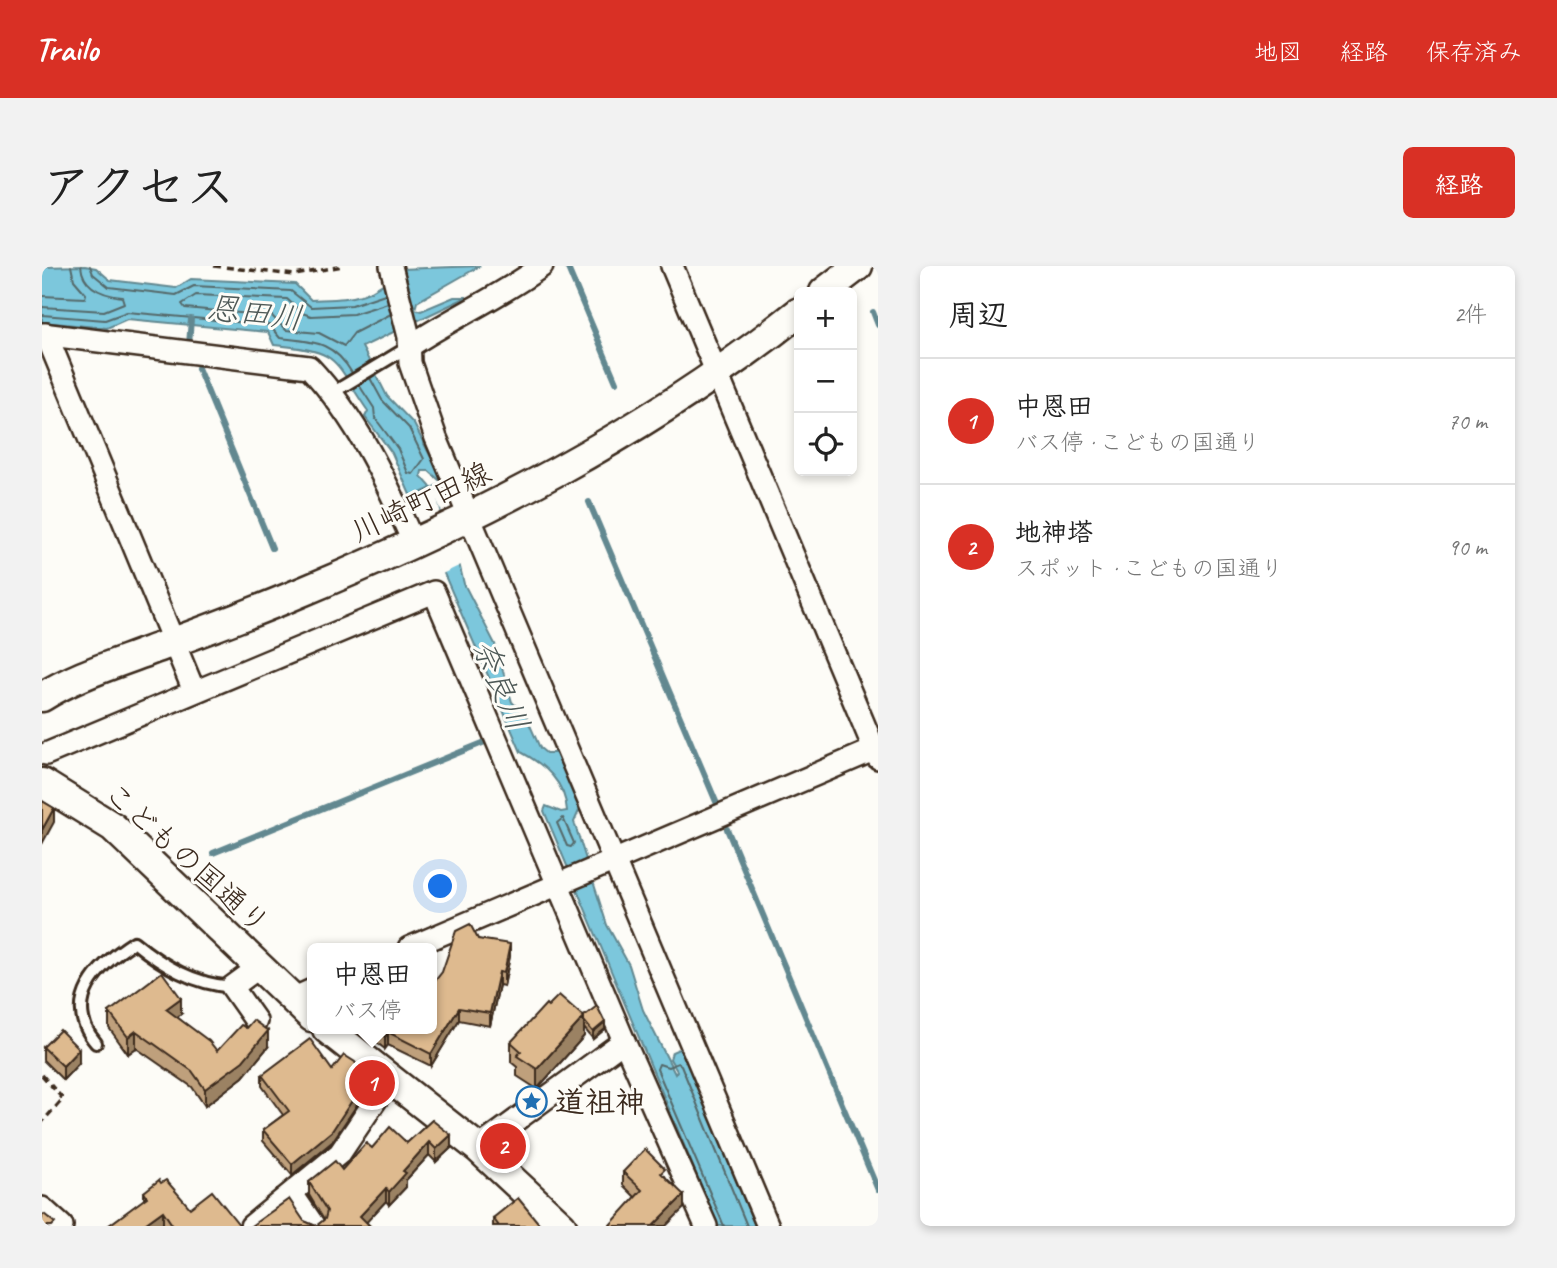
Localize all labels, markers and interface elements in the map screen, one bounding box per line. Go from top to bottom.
text: Trailo [35,28,98,70]
text: 地図 [1254,37,1302,67]
text: 経路 [1340,37,1388,67]
text: 保存済み [1426,37,1522,67]
button: 経路 [1403,147,1515,218]
text: アクセス [42,156,235,218]
water label: 恩田川 [205,287,305,339]
map controls [794,287,857,476]
button: + [794,287,857,350]
text: 周辺 [948,296,1008,334]
text: 2件 [1454,300,1487,329]
button: − [794,350,857,413]
text: 中恩田 [1015,390,1093,423]
text: 1 [966,407,976,436]
text: 70 m [1448,407,1487,436]
button: locate [794,413,857,476]
text: バス停 · こどもの国通り [1015,428,1260,457]
street label: 川崎町田線 [345,453,497,551]
text: 地神塔 [1015,516,1093,549]
text: 2 [966,533,976,562]
text: 90 m [1448,533,1487,562]
text: スポット · こどもの国通り [1015,554,1283,583]
water label: 奈良川 [463,633,539,737]
street label: こどもの国通り [96,774,278,942]
your location [423,869,457,903]
popup [307,943,437,1034]
text: 中恩田 [333,958,411,991]
text: バス停 [333,996,402,1025]
pin: 1 [349,1057,395,1109]
place label: 道祖神 [555,1083,645,1121]
place icon: 道祖神 [515,1085,549,1119]
pin: 2 [480,1120,526,1172]

